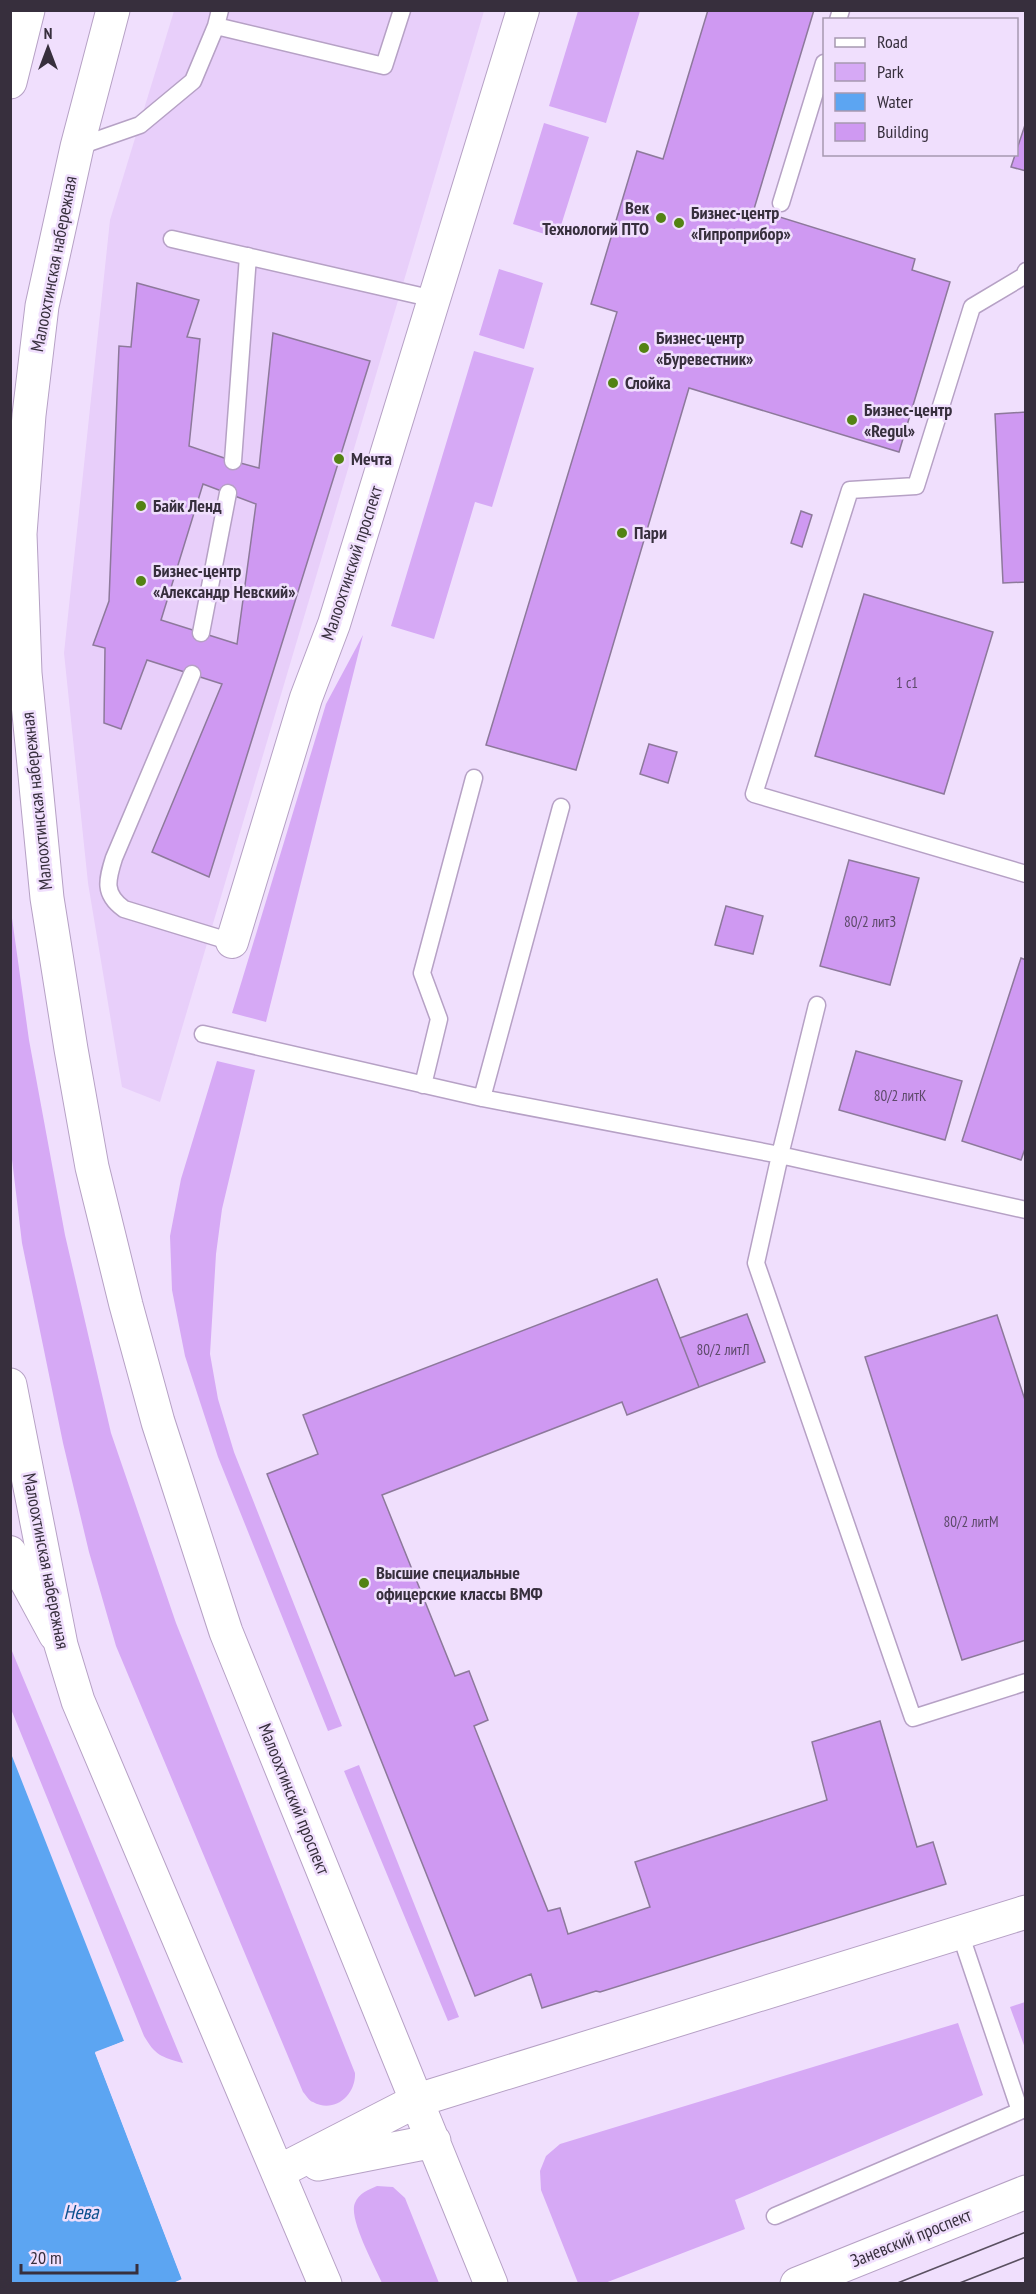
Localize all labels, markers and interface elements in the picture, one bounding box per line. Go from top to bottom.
north arrow [18,18,78,78]
legend [823,18,1018,156]
text: N [44,23,52,43]
text: Road [877,30,908,53]
text: Park [877,60,904,83]
text: Water [877,90,913,113]
text: Building [877,120,929,143]
street label: Малоохтинская набережная [25,174,82,354]
place label: Век Технологий ПТО [542,196,650,240]
place label: Бизнес-центр «Гипроприбор» [691,201,791,245]
marker: Век Технологий ПТО [654,211,668,225]
marker: Бизнес-центр «Гипроприбор» [672,216,686,230]
place label: Бизнес-центр «Буревестник» [656,326,753,370]
marker: Бизнес-центр «Буревестник» [637,341,651,355]
place label: Слойка [625,371,671,394]
marker: Слойка [606,376,620,390]
place label: Бизнес-центр «Regul» [864,398,952,442]
marker: Бизнес-центр «Regul» [845,413,859,427]
place label: Мечта [351,447,392,470]
marker: Мечта [332,452,346,466]
street label: Малоохтинский проспект [316,483,387,643]
place label: Байк Ленд [153,494,222,517]
marker: Байк Ленд [134,499,148,513]
place label: Пари [634,521,667,544]
marker: Пари [615,526,629,540]
place label: Бизнес-центр «Александр Невский» [153,559,296,603]
marker: Бизнес-центр «Александр Невский» [134,574,148,588]
house number: 1 с1 [896,673,918,692]
street label: Малоохтинская набережная [16,711,57,891]
house number: 80/2 литЗ [844,912,896,931]
house number: 80/2 литК [874,1086,927,1105]
house number: 80/2 литЛ [697,1340,749,1359]
street label: Малоохтинская набережная [18,1471,75,1651]
house number: 80/2 литМ [944,1512,998,1531]
place label: Высшие специальные офицерские классы ВМФ [376,1561,543,1605]
marker: Высшие специальные офицерские классы ВМФ [357,1576,371,1590]
street label: Малоохтинский проспект [254,1720,335,1878]
water label: Нева [63,2199,100,2225]
street label: Заневский проспект [847,2203,975,2272]
scale bar [21,2237,136,2275]
text: 20 m [30,2246,62,2269]

